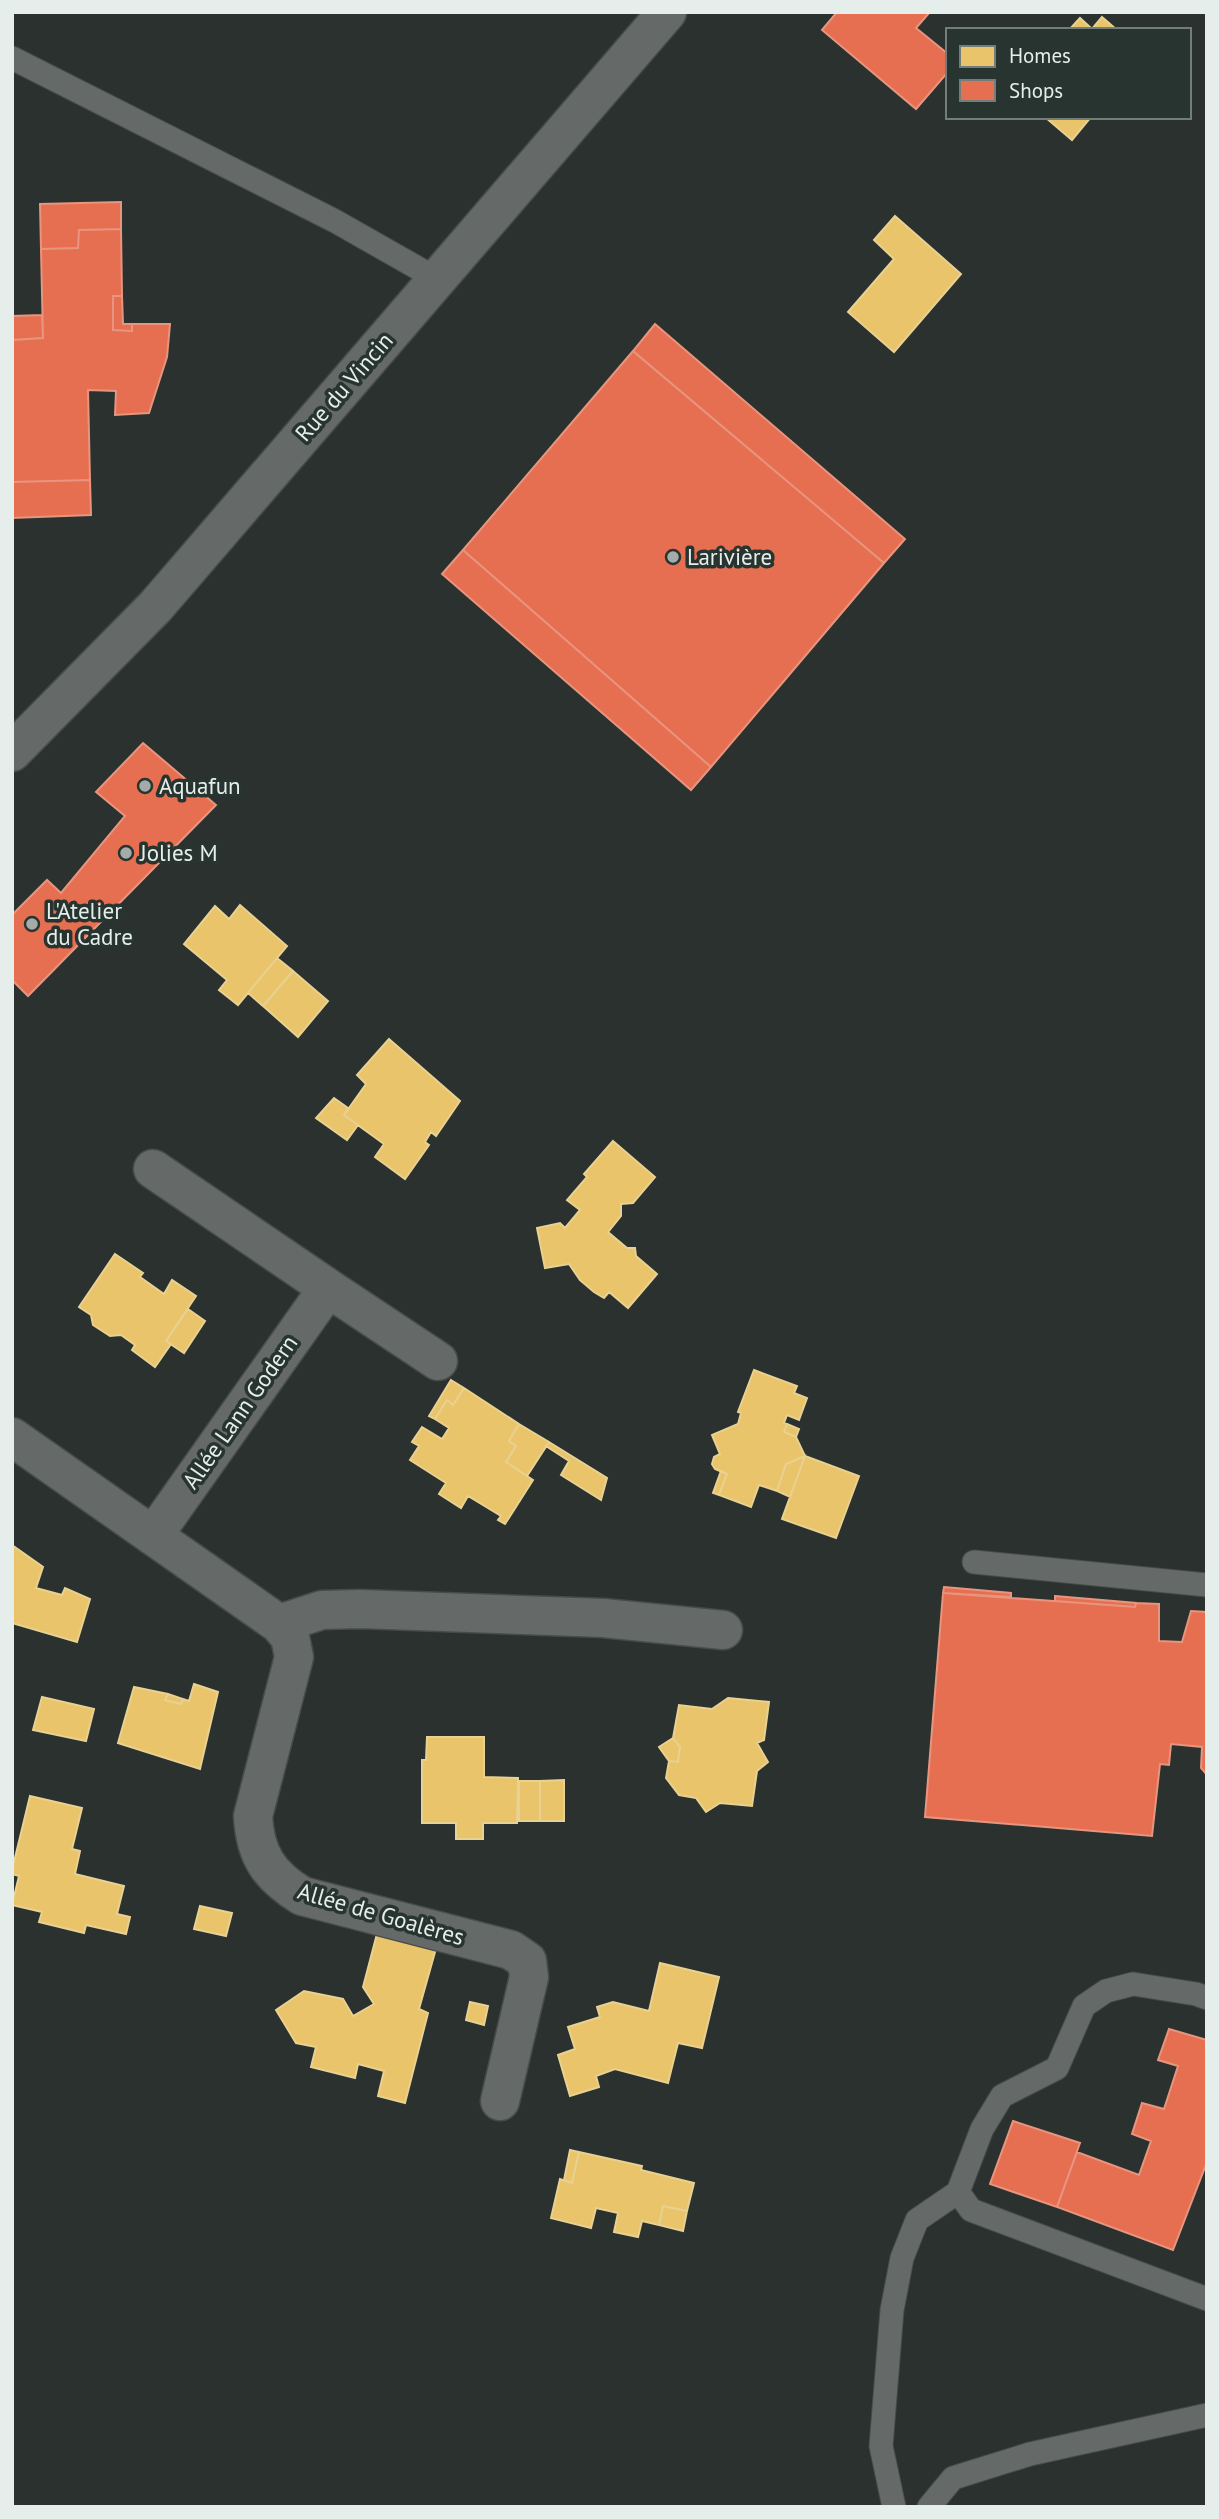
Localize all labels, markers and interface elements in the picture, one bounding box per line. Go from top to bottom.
legend [946,28,1191,119]
text: Homes [1009,42,1071,69]
text: Shops [1009,77,1063,104]
street label: Rue du Vincin [288,326,399,447]
place label: Larivière [687,542,772,571]
marker: Larivière [665,549,681,565]
place label: Aquafun [159,771,241,800]
marker: Aquafun [137,778,153,794]
place label: Jolies M [139,838,218,867]
marker: Jolies M [118,845,134,861]
place label: L'Atelier du Cadre [46,896,133,951]
marker: L'Atelier du Cadre [24,916,40,932]
street label: Allée Lann Godern [176,1329,303,1494]
street label: Allée de Goalères [295,1876,468,1951]

